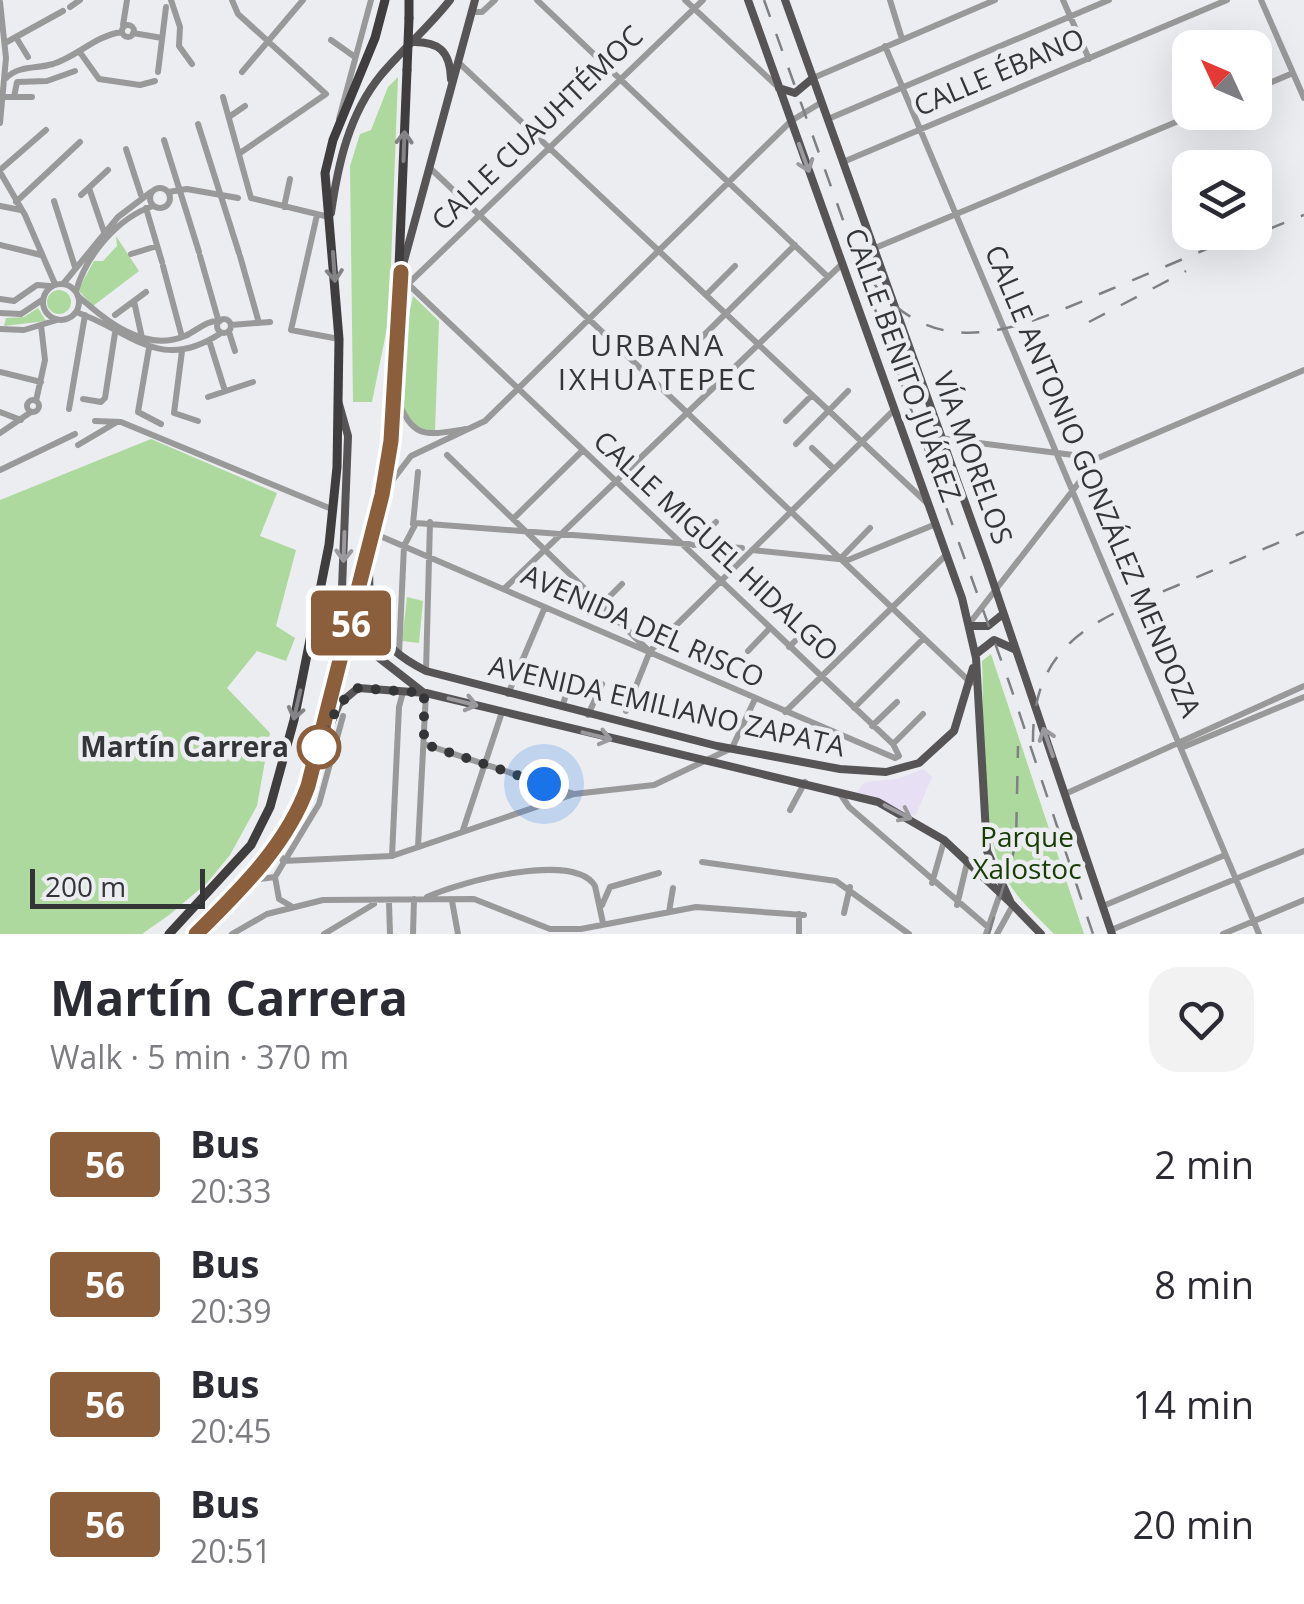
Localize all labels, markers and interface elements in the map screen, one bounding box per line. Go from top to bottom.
street label: CALLE CUAUHTÉMOC [422,16,650,238]
street label: CALLE ÉBANO [908,18,1090,124]
north arrow [1172,30,1272,130]
map controls [1172,30,1272,250]
one-way arrow [394,131,413,163]
one-way arrow [796,141,814,172]
button: layers [1172,150,1272,250]
street label: CALLE BENITO JUÁREZ [837,222,971,507]
street label: CALLE ANTONIO GONZÁLEZ MENDOZA [977,239,1211,723]
one-way arrow [325,251,344,283]
district label: URBANA IXHUATEPEC [558,324,758,399]
street label: VÍA MORELOS [925,366,1023,549]
street label: CALLE MIGUEL HIDALGO [586,422,847,669]
one-way arrow [334,530,353,562]
street label: AVENIDA DEL RISCO [516,554,771,696]
line badge: 56 [306,590,396,656]
text: 56 [331,600,371,647]
street label: AVENIDA EMILIANO ZAPATA [485,646,849,765]
one-way arrow [287,688,305,720]
one-way arrow [446,694,478,712]
marker: Martín Carrera [298,726,340,768]
place label: Martín Carrera [80,727,289,765]
one-way arrow [580,727,612,746]
one-way arrow [1037,727,1055,759]
your location [519,759,569,809]
one-way arrow [883,803,913,822]
park label: Parque Xalostoc [972,817,1082,887]
scale bar [30,864,205,908]
text: 200 m [45,867,126,905]
text: Martín Carrera [50,965,408,1030]
button: heart [1149,967,1254,1072]
text: Walk · 5 min · 370 m [50,1035,349,1078]
text: Bus [190,1117,259,1169]
text: 2 min [1154,1138,1254,1190]
text: 56 [85,1141,125,1188]
text: 20:33 [190,1169,272,1212]
text: Bus [190,1237,259,1289]
text: 8 min [1154,1258,1254,1310]
text: 56 [85,1261,125,1308]
text: 20:39 [190,1289,272,1332]
text: Bus [190,1357,259,1409]
text: 14 min [1133,1378,1254,1430]
text: 56 [85,1381,125,1428]
text: 20:45 [190,1409,272,1452]
text: Bus [190,1477,259,1529]
text: 20 min [1133,1498,1254,1550]
text: 56 [85,1501,125,1548]
text: 20:51 [190,1529,272,1572]

